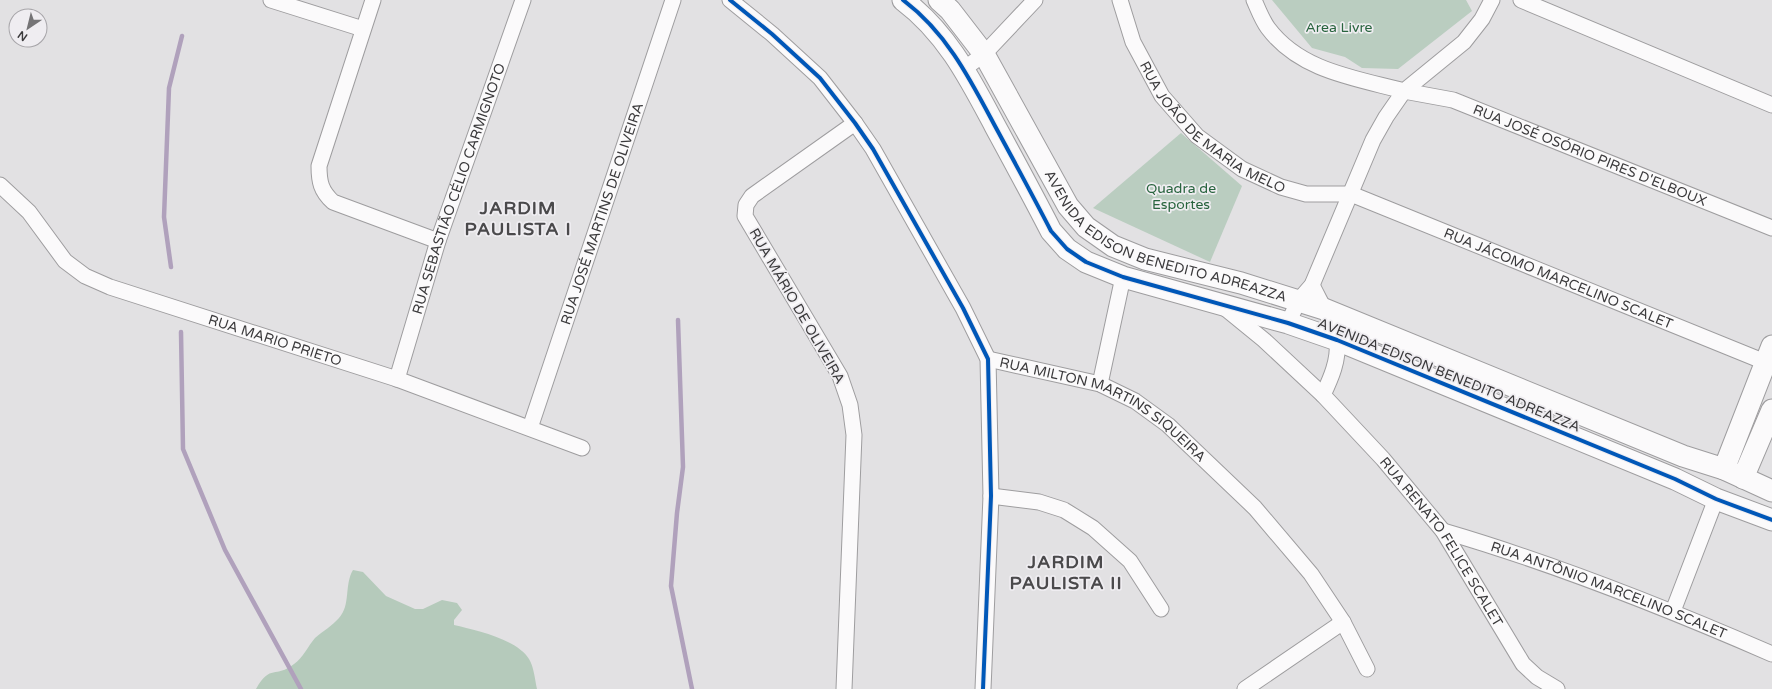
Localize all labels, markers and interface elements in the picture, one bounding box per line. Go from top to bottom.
north arrow [8,8,48,48]
park label: Area Livre [1306,19,1373,36]
text: N [15,28,30,44]
street label: RUA JOÃO DE MARIA MELO [1136,58,1288,196]
street label: RUA SEBASTIÃO CÉLIO CARMIGNOTO [408,61,509,316]
street label: RUA JOSÉ MARTINS DE OLIVEIRA [557,100,647,327]
street label: RUA JOSÉ OSÓRIO PIRES D'ELBOUX [1471,100,1709,209]
street label: AVENIDA EDISON BENEDITO ADREAZZA [1041,167,1289,305]
park label: Quadra de Esportes [1146,180,1216,213]
district label: JARDIM PAULISTA I [464,197,572,240]
street label: RUA JÁCOMO MARCELINO SCALET [1441,224,1676,332]
street label: RUA MÁRIO DE OLIVEIRA [745,225,849,387]
street label: RUA MARIO PRIETO [206,311,344,369]
street label: AVENIDA EDISON BENEDITO ADREAZZA [1315,314,1583,436]
street label: RUA MILTON MARTINS SIQUEIRA [998,353,1210,465]
street label: RUA RENATO FELICE SCALET [1376,453,1507,630]
street label: RUA ANTÔNIO MARCELINO SCALET [1489,538,1730,642]
district label: JARDIM PAULISTA II [1009,551,1123,594]

